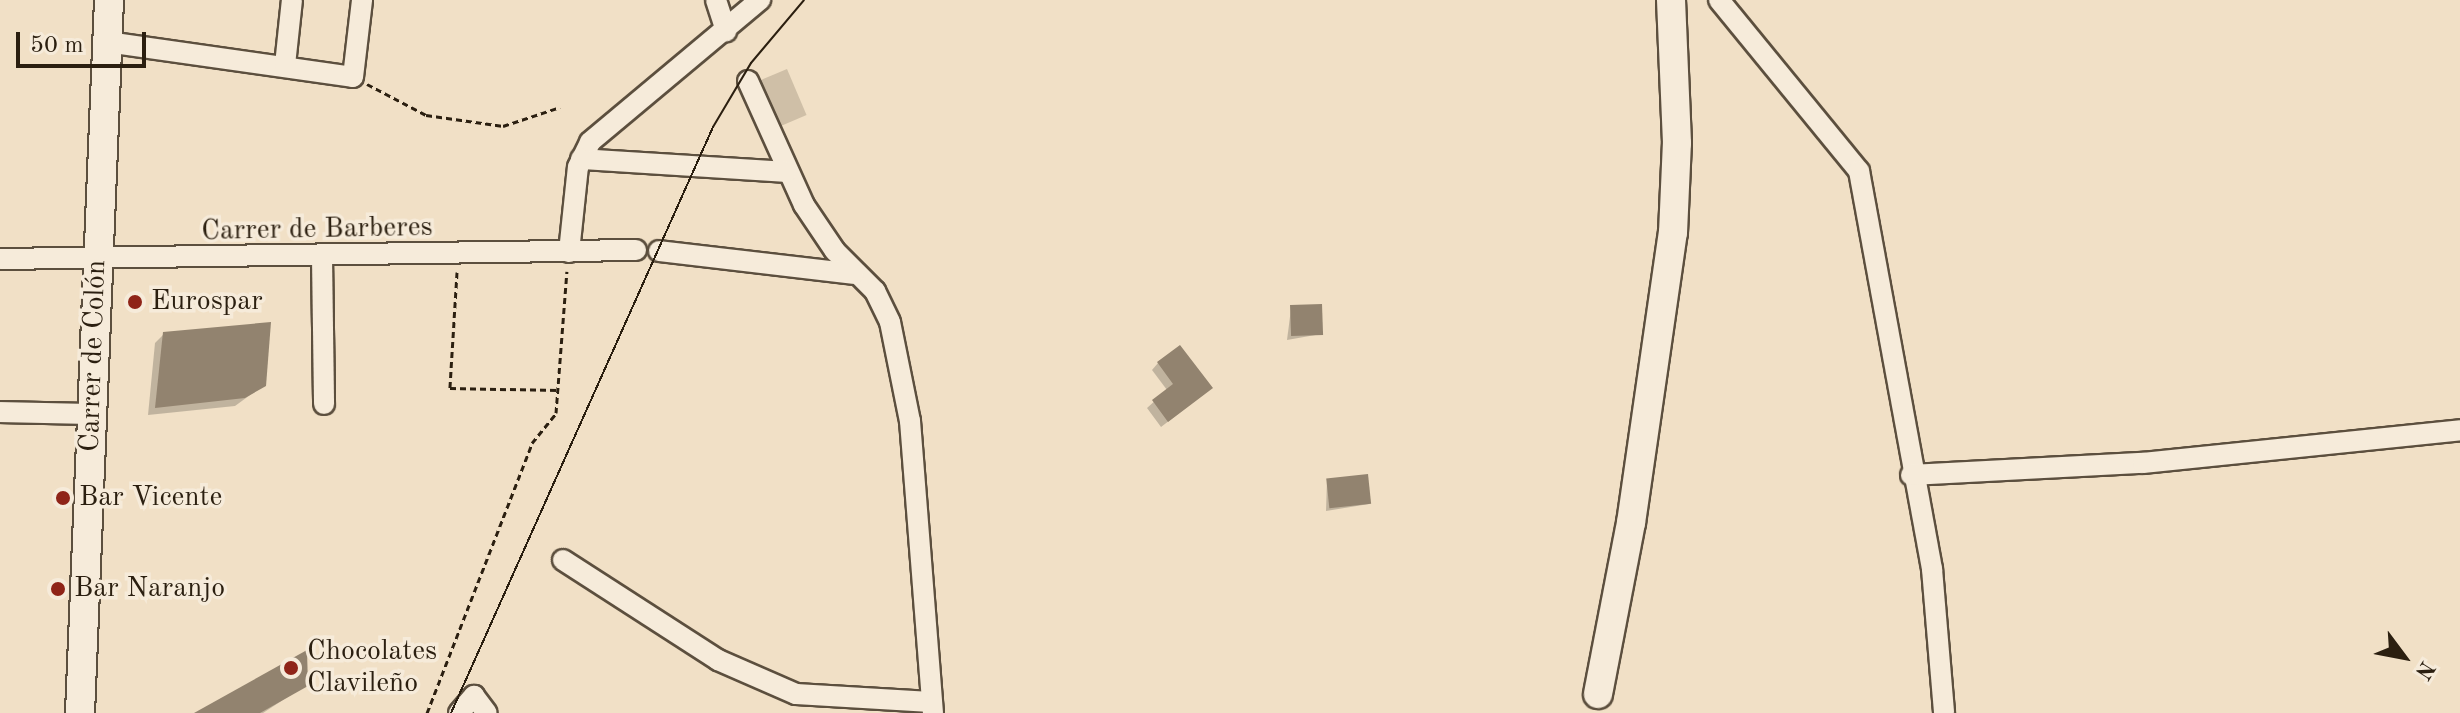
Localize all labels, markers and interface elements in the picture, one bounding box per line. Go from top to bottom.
scale bar [20,16,150,66]
text: 50 m [30,34,84,58]
street label: Carrer de Barberes [201,211,433,249]
street label: Carrer de Colón [74,259,114,453]
place label: Eurospar [151,285,263,319]
marker: Eurospar [126,293,144,311]
place label: Bar Vicente [79,481,222,515]
marker: Bar Vicente [54,489,72,507]
place label: Bar Naranjo [74,572,225,606]
marker: Bar Naranjo [49,580,67,598]
north arrow [2364,617,2444,697]
place label: Chocolates Clavileño [307,635,437,701]
text: N [2411,657,2438,683]
marker: Chocolates Clavileño [282,659,300,677]

